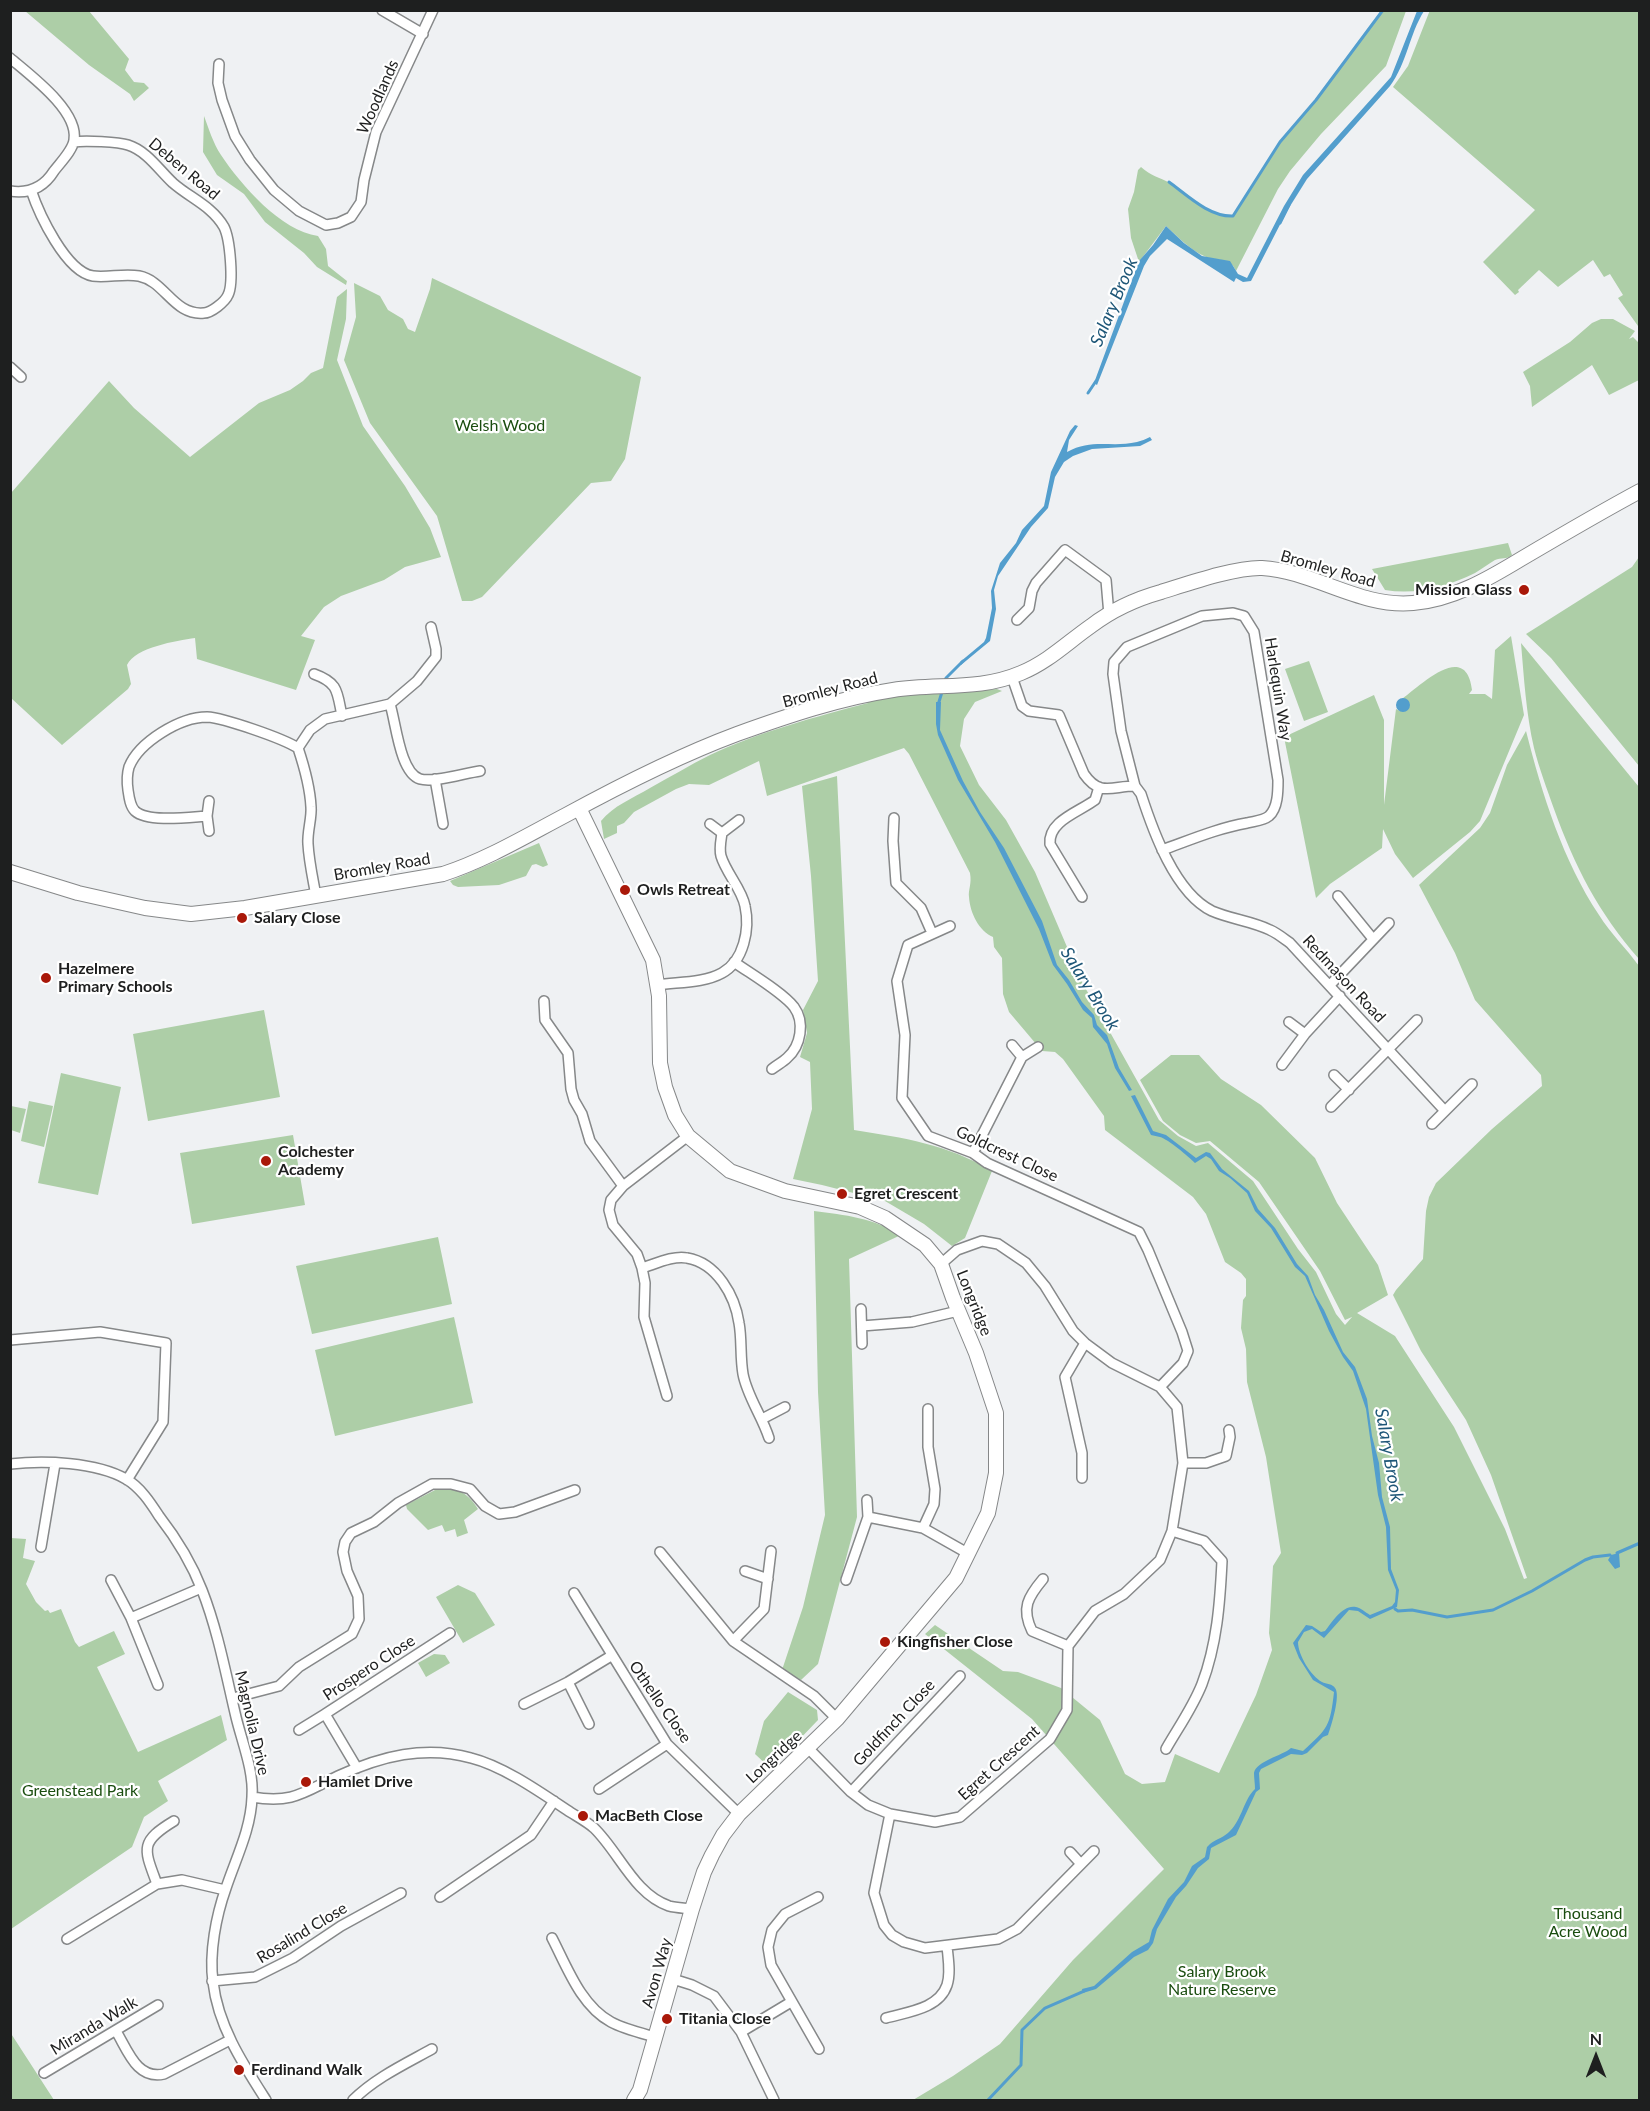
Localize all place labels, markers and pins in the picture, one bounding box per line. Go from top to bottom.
place label: Mission Glass [1415,580,1512,600]
marker: Mission Glass [1517,583,1531,597]
place label: Owls Retreat [637,880,730,900]
marker: Owls Retreat [618,883,632,897]
place label: Salary Close [254,908,341,928]
marker: Salary Close [235,911,249,925]
place label: Hazelmere Primary Schools [58,959,173,997]
marker: Hazelmere Primary Schools [39,971,53,985]
place label: Colchester Academy [278,1142,354,1180]
marker: Colchester Academy [259,1154,273,1168]
place label: Egret Crescent [854,1184,958,1204]
marker: Egret Crescent [835,1187,849,1201]
place label: Kingfisher Close [897,1632,1013,1652]
marker: Kingfisher Close [878,1635,892,1649]
place label: Hamlet Drive [318,1772,413,1792]
marker: Hamlet Drive [299,1775,313,1789]
place label: MacBeth Close [595,1806,703,1826]
marker: MacBeth Close [576,1809,590,1823]
place label: Titania Close [679,2009,771,2029]
marker: Titania Close [660,2012,674,2026]
place label: Ferdinand Walk [251,2060,362,2080]
marker: Ferdinand Walk [232,2063,246,2077]

